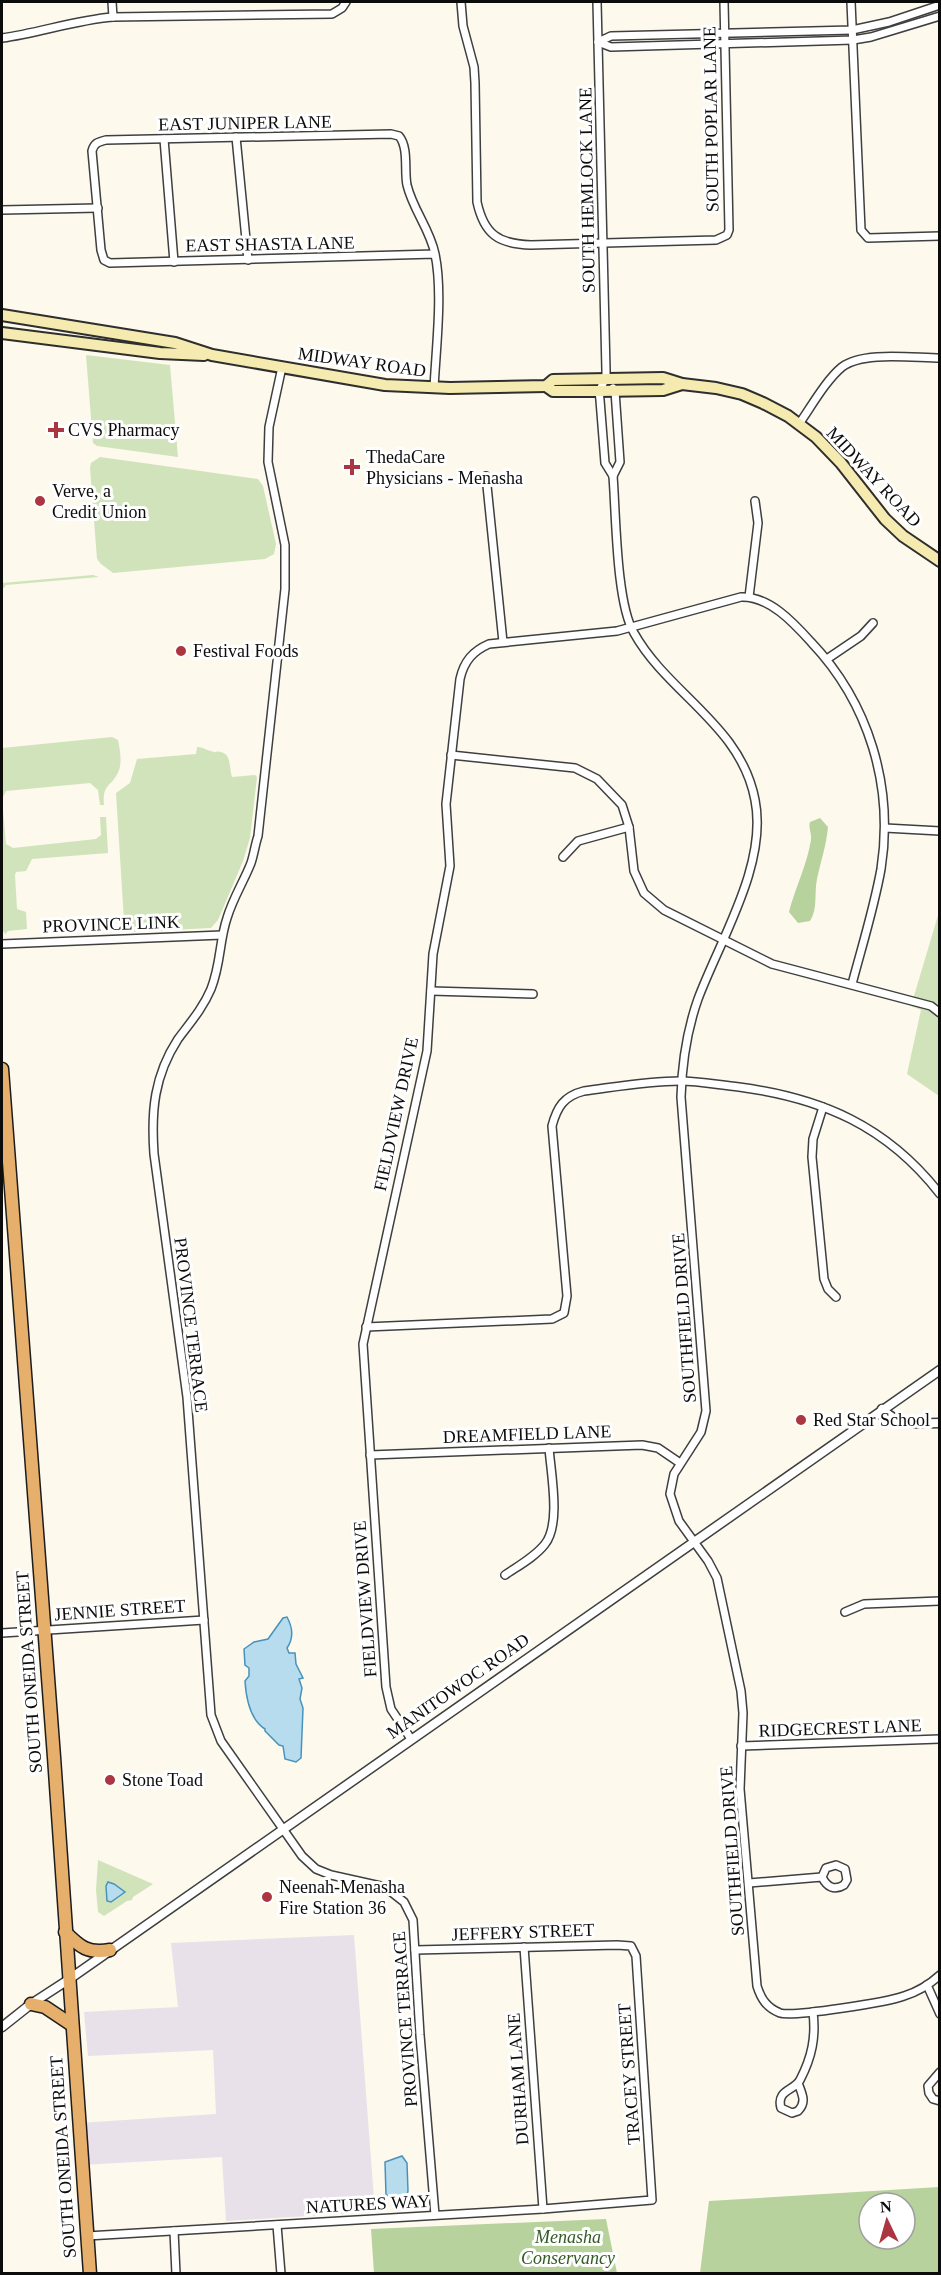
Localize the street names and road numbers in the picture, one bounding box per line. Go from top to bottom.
street label: SOUTH POPLAR LANE [699,26,723,212]
street label: SOUTH HEMLOCK LANE [575,87,599,293]
street label: EAST JUNIPER LANE [158,111,332,135]
street label: EAST SHASTA LANE [185,233,355,255]
street label: MIDWAY ROAD [297,343,427,381]
street label: MIDWAY ROAD [823,423,925,531]
street label: PROVINCE LINK [42,912,180,936]
street label: FIELDVIEW DRIVE [370,1035,422,1193]
street label: SOUTHFIELD DRIVE [668,1232,700,1404]
street label: PROVINCE TERRACE [170,1236,212,1414]
street label: DREAMFIELD LANE [442,1421,612,1447]
street label: FIELDVIEW DRIVE [350,1520,380,1678]
street label: SOUTH ONEIDA STREET [12,1570,46,1774]
street label: JENNIE STREET [54,1595,186,1625]
street label: MANITOWOC ROAD [383,1629,533,1743]
street label: RIDGECREST LANE [758,1715,922,1741]
street label: SOUTHFIELD DRIVE [716,1765,748,1937]
street label: JEFFERY STREET [451,1920,595,1944]
street label: PROVINCE TERRACE [389,1930,421,2108]
street label: TRACEY STREET [614,2003,644,2145]
street label: DURHAM LANE [503,2012,533,2146]
street label: SOUTH ONEIDA STREET [46,2055,80,2259]
street label: NATURES WAY [305,2191,431,2217]

